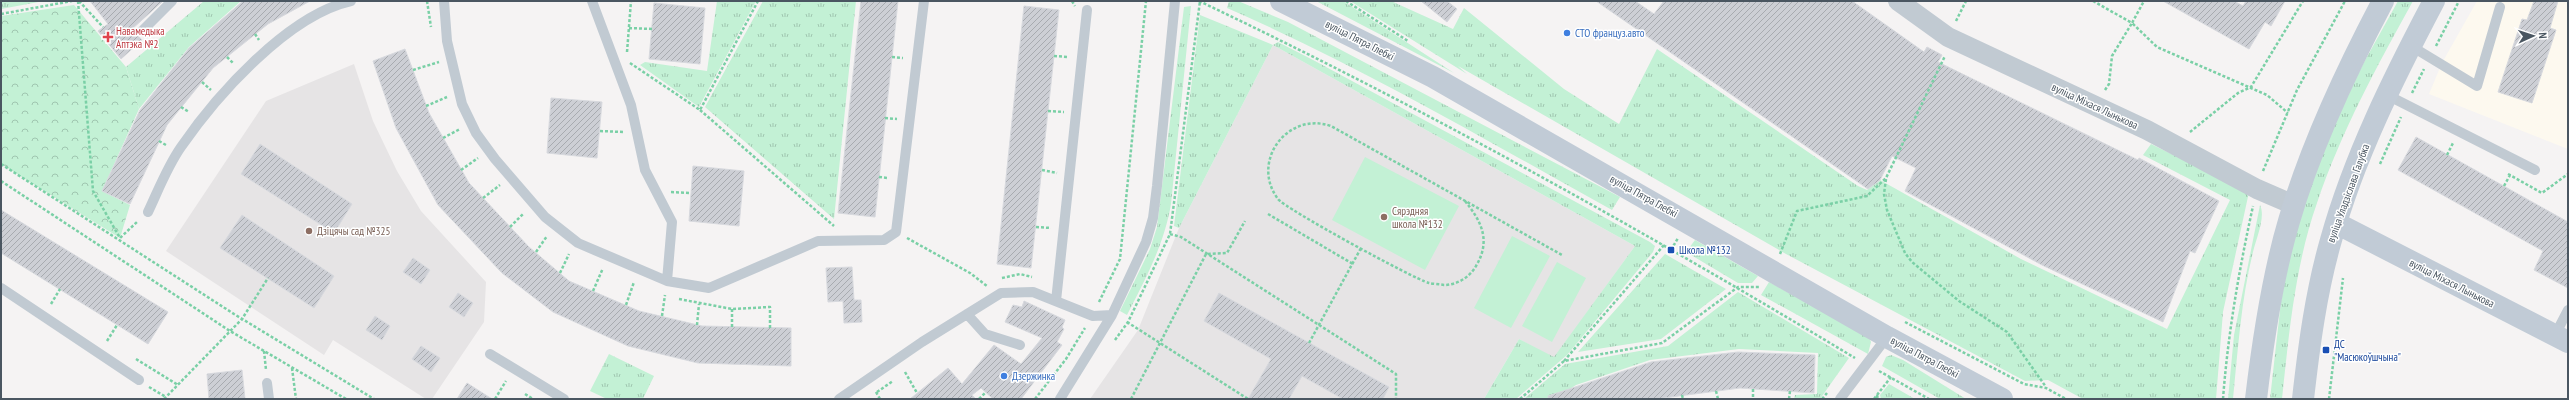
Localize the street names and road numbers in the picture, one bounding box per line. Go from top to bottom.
street label: вуліца Пятра Глебкі [1323,17,1397,63]
street label: вуліца Міхася Лынькова [2050,80,2140,132]
street label: вуліца Уладзіслава Галубка [2324,142,2372,244]
street label: вуліца Пятра Глебкі [1608,172,1680,220]
street label: вуліца Міхася Лынькова [2407,255,2497,311]
street label: вуліца Пятра Глебкі [1888,333,1962,381]

